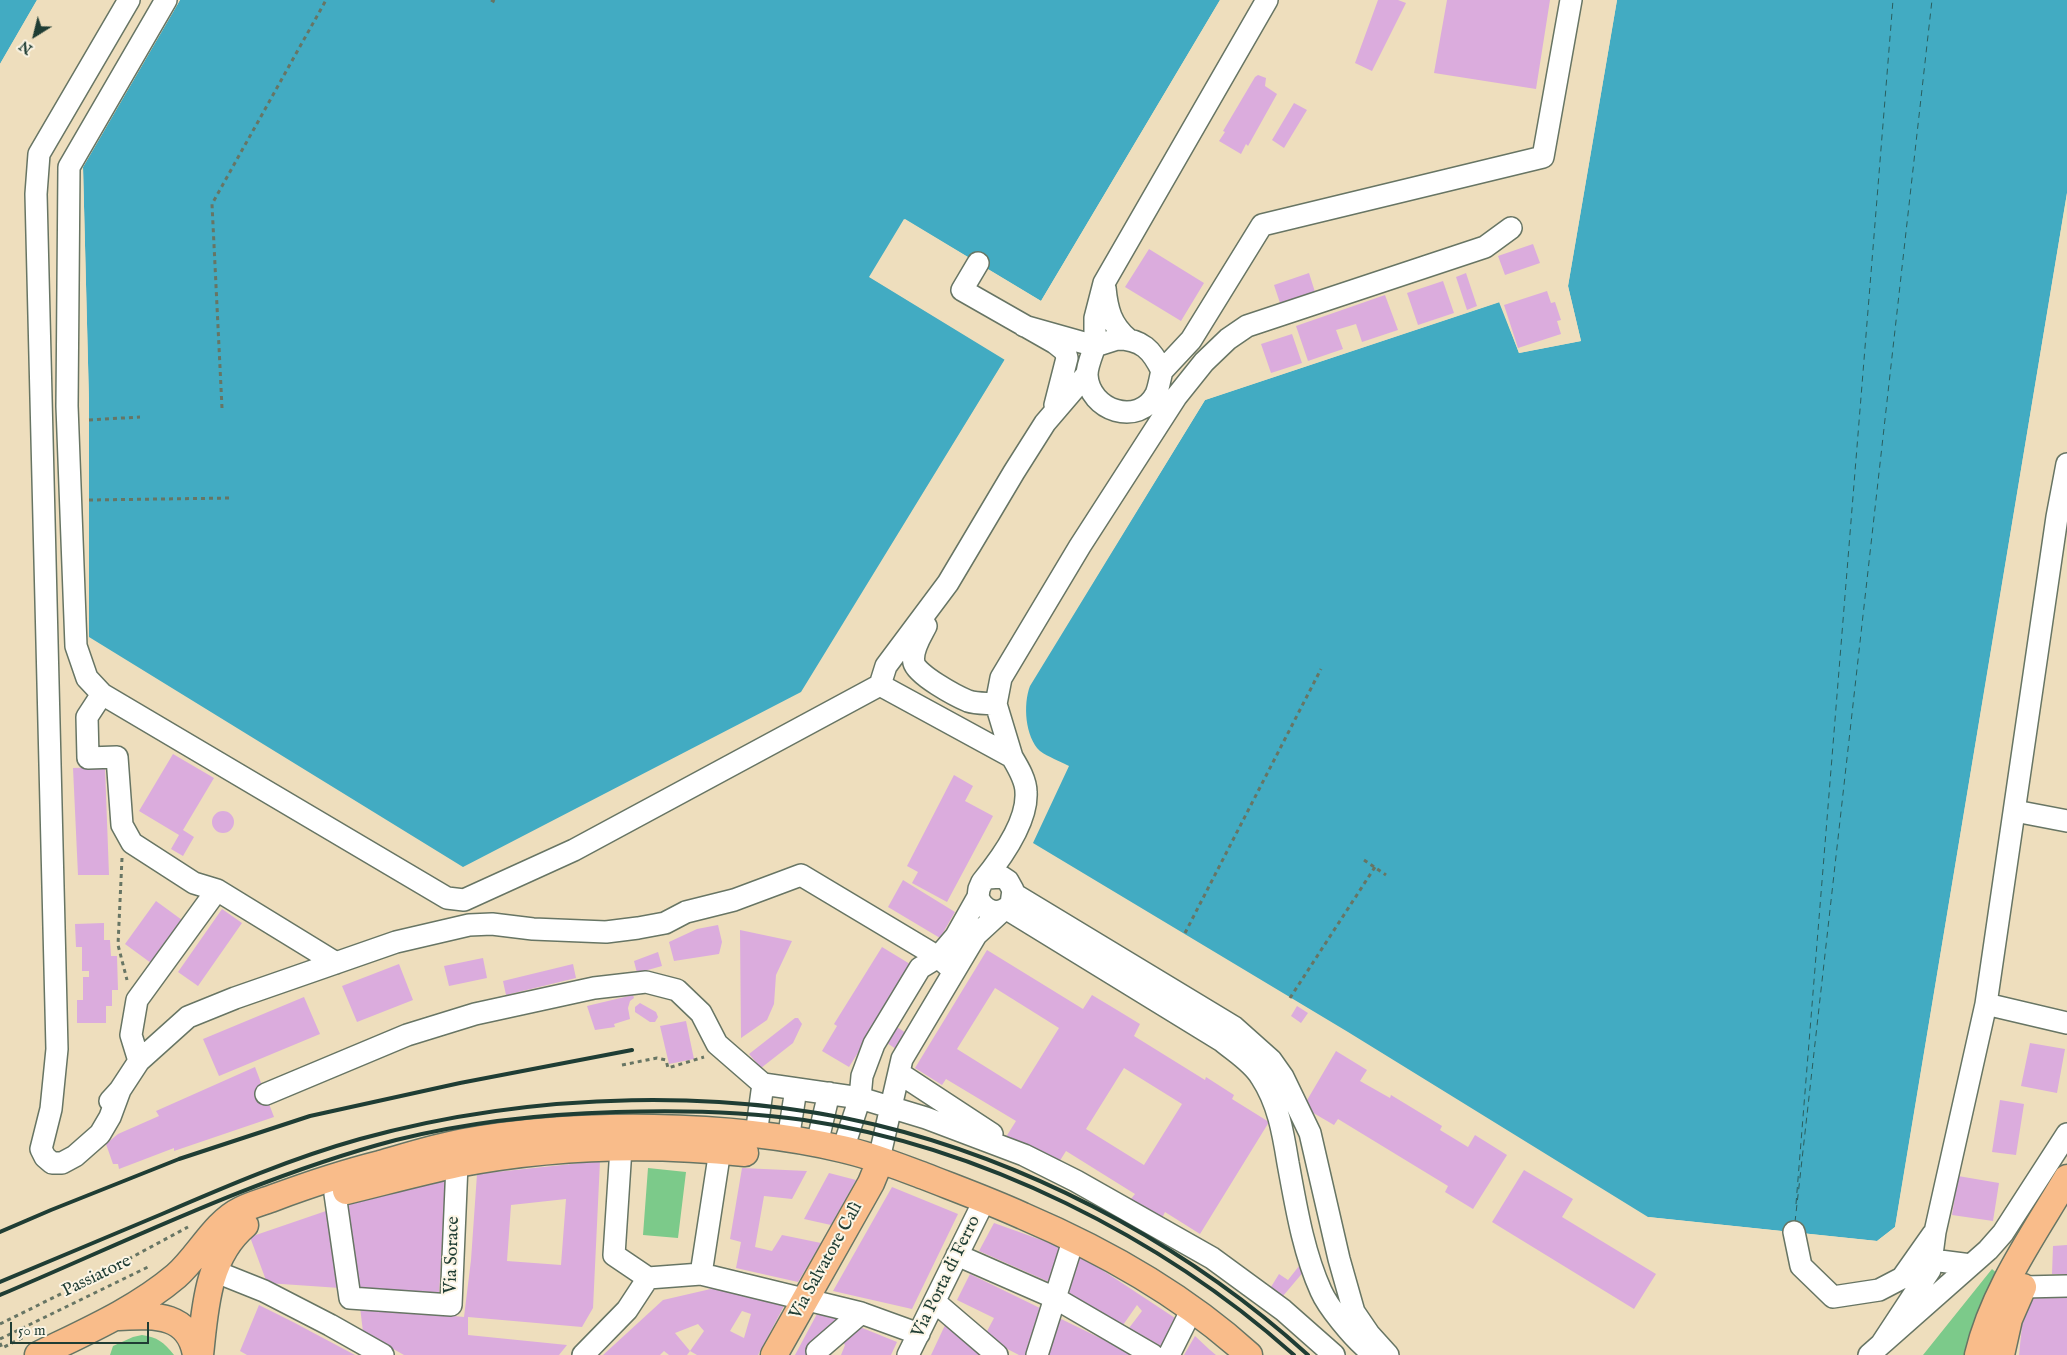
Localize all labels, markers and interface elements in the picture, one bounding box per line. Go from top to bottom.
north arrow [10,10,60,60]
text: N [16,36,36,58]
street label: Via Salvatore Calì [786,1199,868,1323]
street label: Via Porta di Ferro [908,1212,986,1342]
street label: Via Sorace [441,1216,465,1294]
street label: Passiatore [59,1251,135,1303]
scale bar [12,1312,151,1344]
text: 50 m [18,1321,46,1340]

